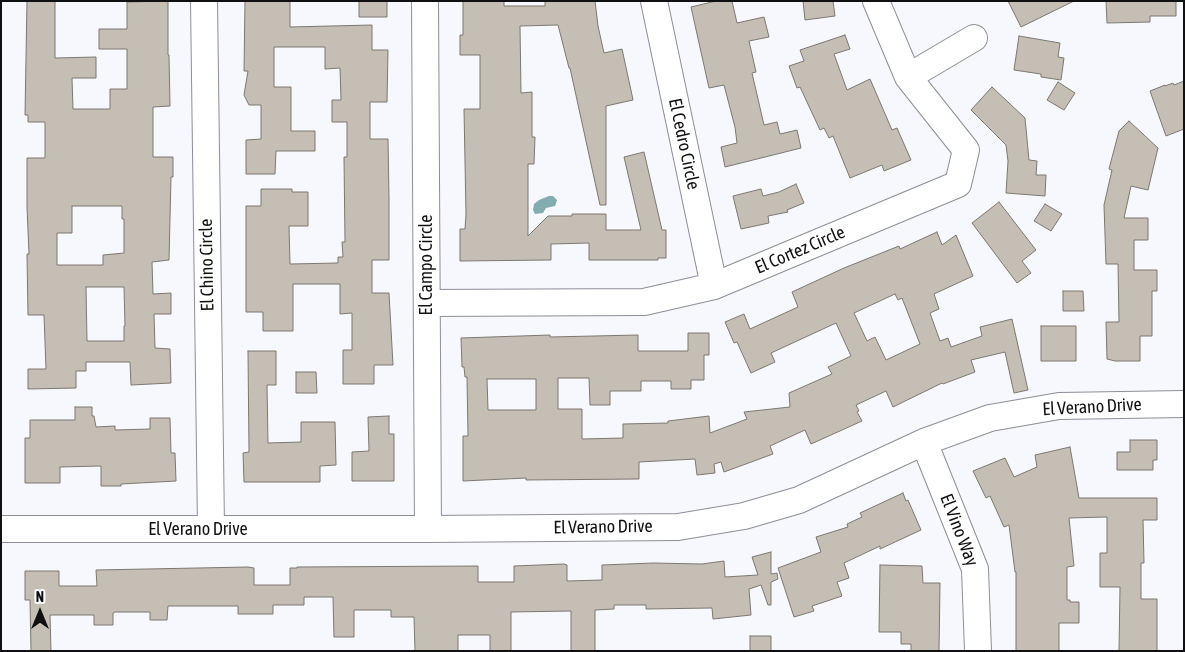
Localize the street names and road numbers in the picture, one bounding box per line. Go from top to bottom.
street label: El Cedro Circle [664,96,704,192]
street label: El Campo Circle [415,215,437,315]
street label: El Chino Circle [195,219,219,311]
street label: El Cortez Circle [752,221,848,279]
street label: El Verano Drive [1042,394,1142,420]
street label: El Vino Way [935,491,983,569]
street label: El Verano Drive [553,515,653,539]
street label: El Verano Drive [148,518,248,540]

